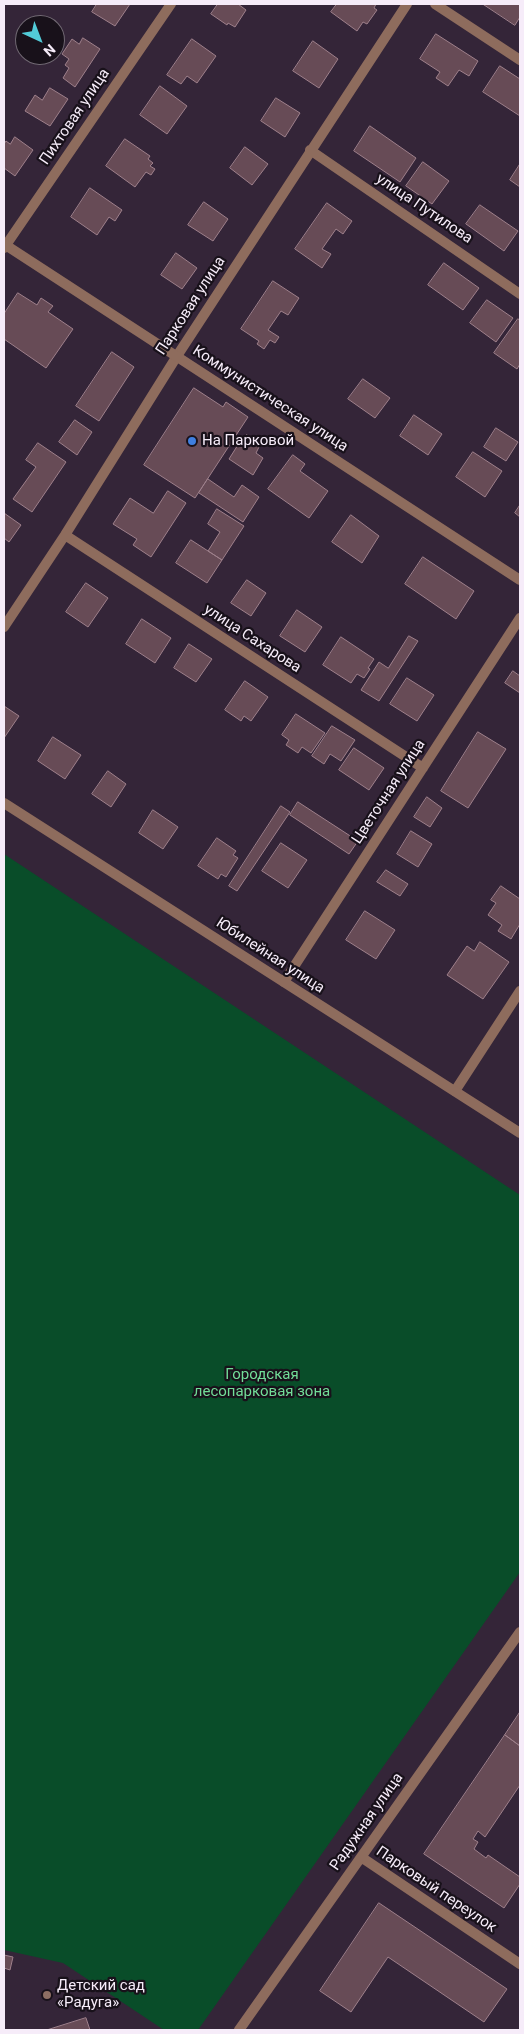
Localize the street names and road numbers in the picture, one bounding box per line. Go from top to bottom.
street label: Пихтовая улица [36,65,114,169]
street label: улица Путилова [372,170,476,248]
street label: Парковая улица [153,253,229,359]
street label: Коммунистическая улица [189,342,351,456]
street label: улица Сахарова [200,601,304,677]
street label: Цветочная улица [349,736,429,848]
street label: Юбилейная улица [212,914,328,998]
street label: Радужная улица [327,1770,407,1874]
street label: Парковый переулок [372,1843,500,1937]

